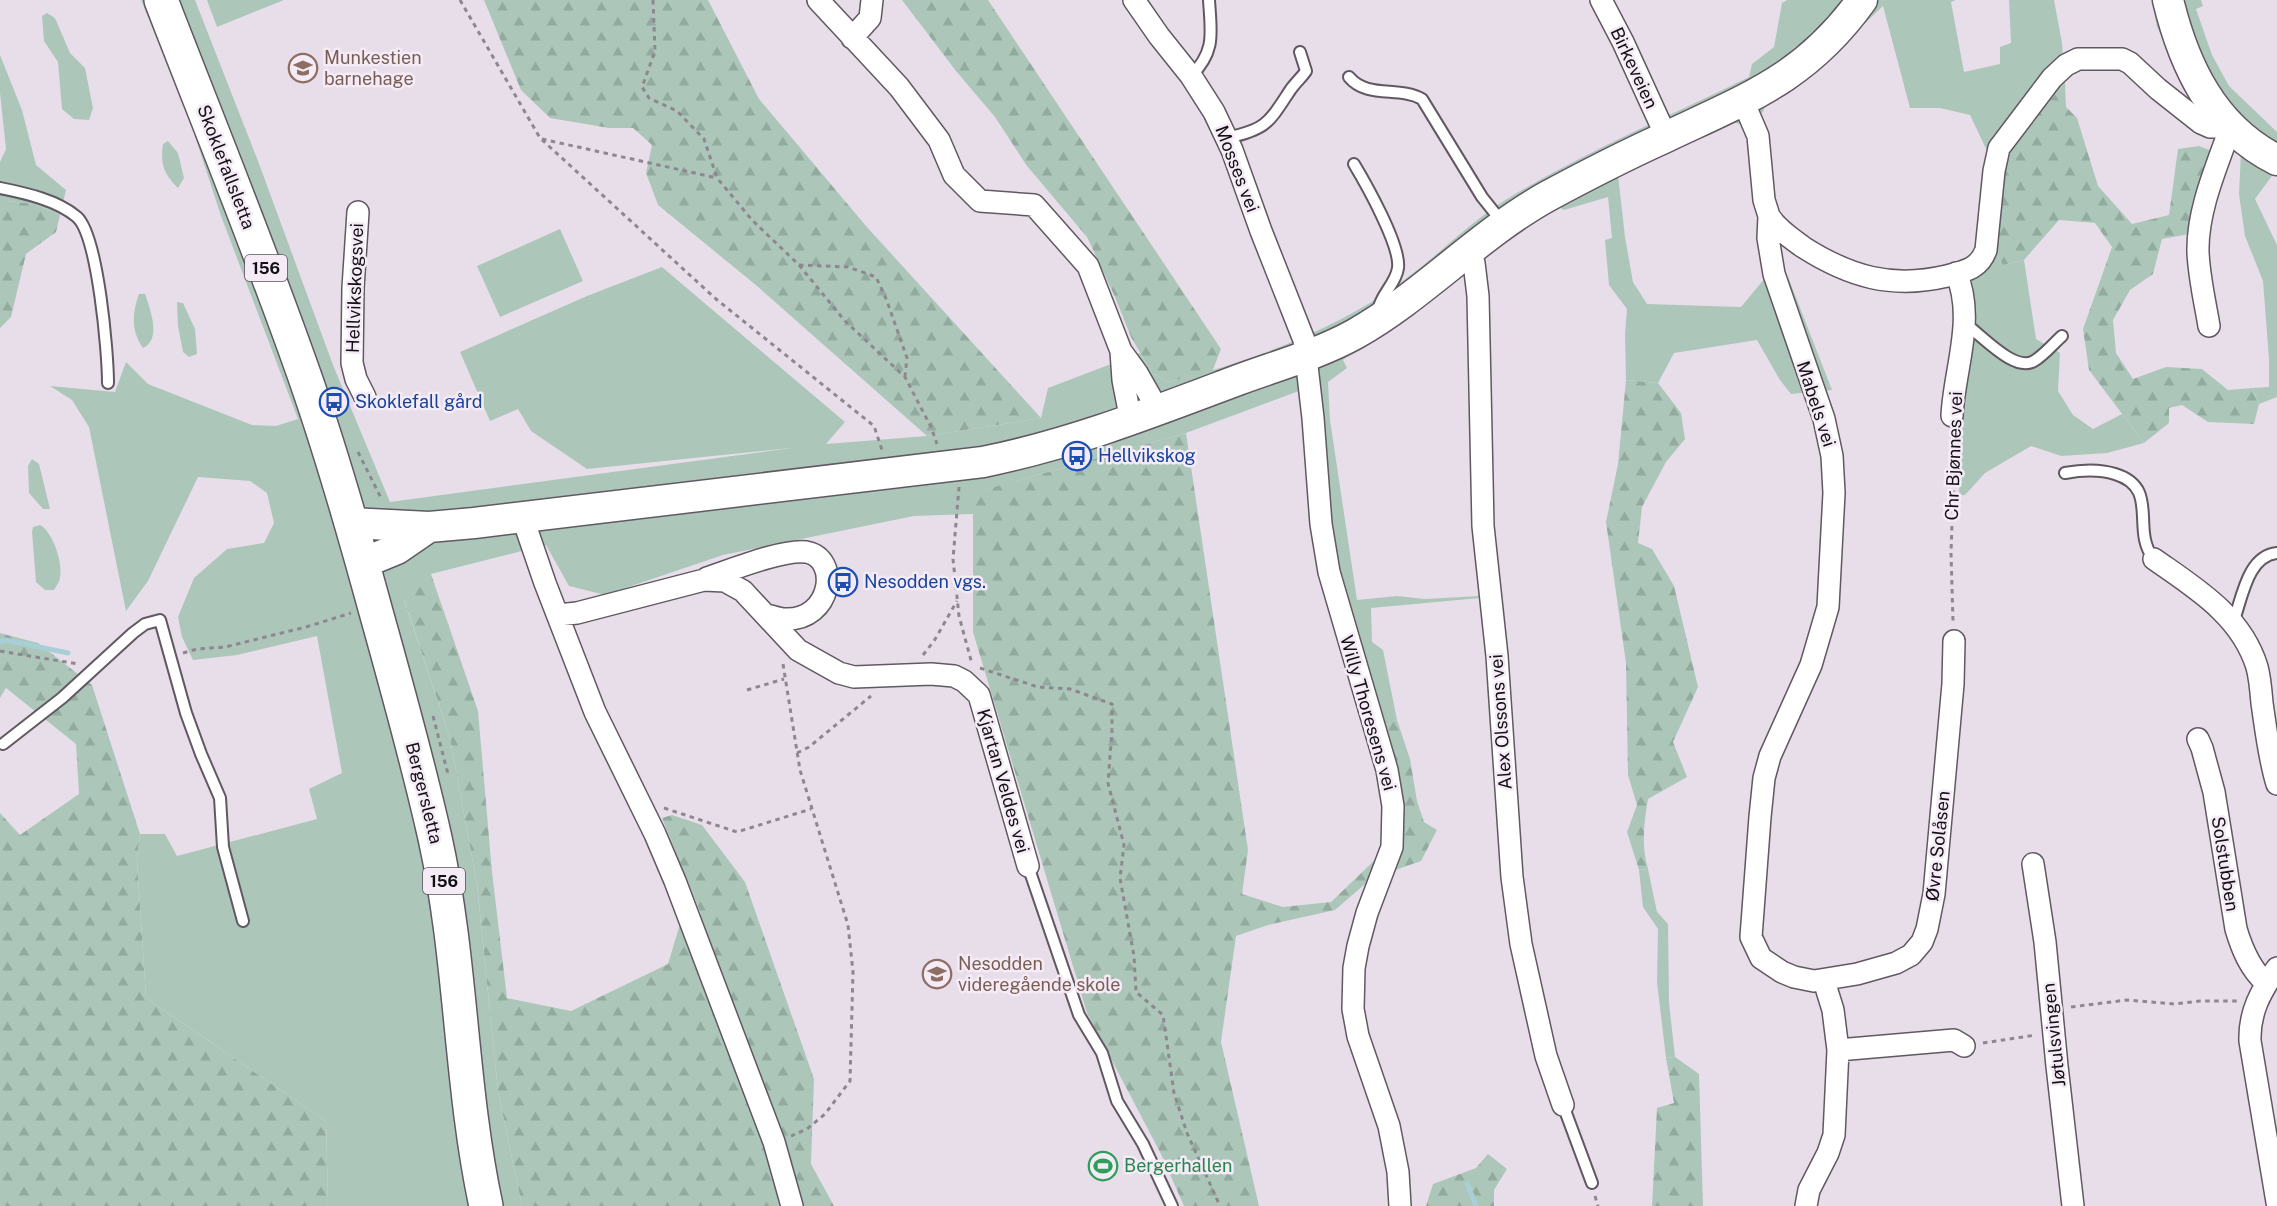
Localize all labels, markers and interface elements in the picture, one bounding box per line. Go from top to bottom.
street label: Birkeveien [1606,24,1662,112]
place label: Munkestien barnehage [324,47,422,89]
school or university icon: Munkestien barnehage [287,52,319,84]
street label: Skoklefallsletta [193,102,260,232]
street label: Mosses vei [1211,123,1264,215]
street label: Hellvikskogsvei [342,223,367,353]
road number: 156 [245,255,287,281]
street label: Mabels vei [1793,358,1840,449]
bus stop icon: Skoklefall gård [318,386,350,418]
place label: Skoklefall gård [355,391,483,412]
street label: Chr Bjønnes vei [1941,391,1966,521]
bus stop icon: Hellvikskog [1061,440,1093,472]
place label: Hellvikskog [1098,445,1196,466]
bus stop icon: Nesodden vgs. [827,566,859,598]
place label: Nesodden vgs. [864,571,986,592]
street label: Willy Thoresens vei [1336,633,1401,793]
street label: Alex Olssons vei [1485,654,1516,790]
street label: Kjartan Veldes vei [973,706,1034,855]
street label: Bergersletta [402,740,447,846]
street label: Øvre Solåsen [1921,790,1954,902]
street label: Solstubben [2208,815,2243,913]
road number: 156 [423,868,465,894]
place label: Nesodden videregående skole [958,953,1120,995]
school or university icon: Nesodden videregående skole [921,958,953,990]
street label: Jøtulsvingen [2038,982,2069,1088]
sports icon: Bergerhallen [1087,1150,1119,1182]
place label: Bergerhallen [1124,1155,1232,1176]

